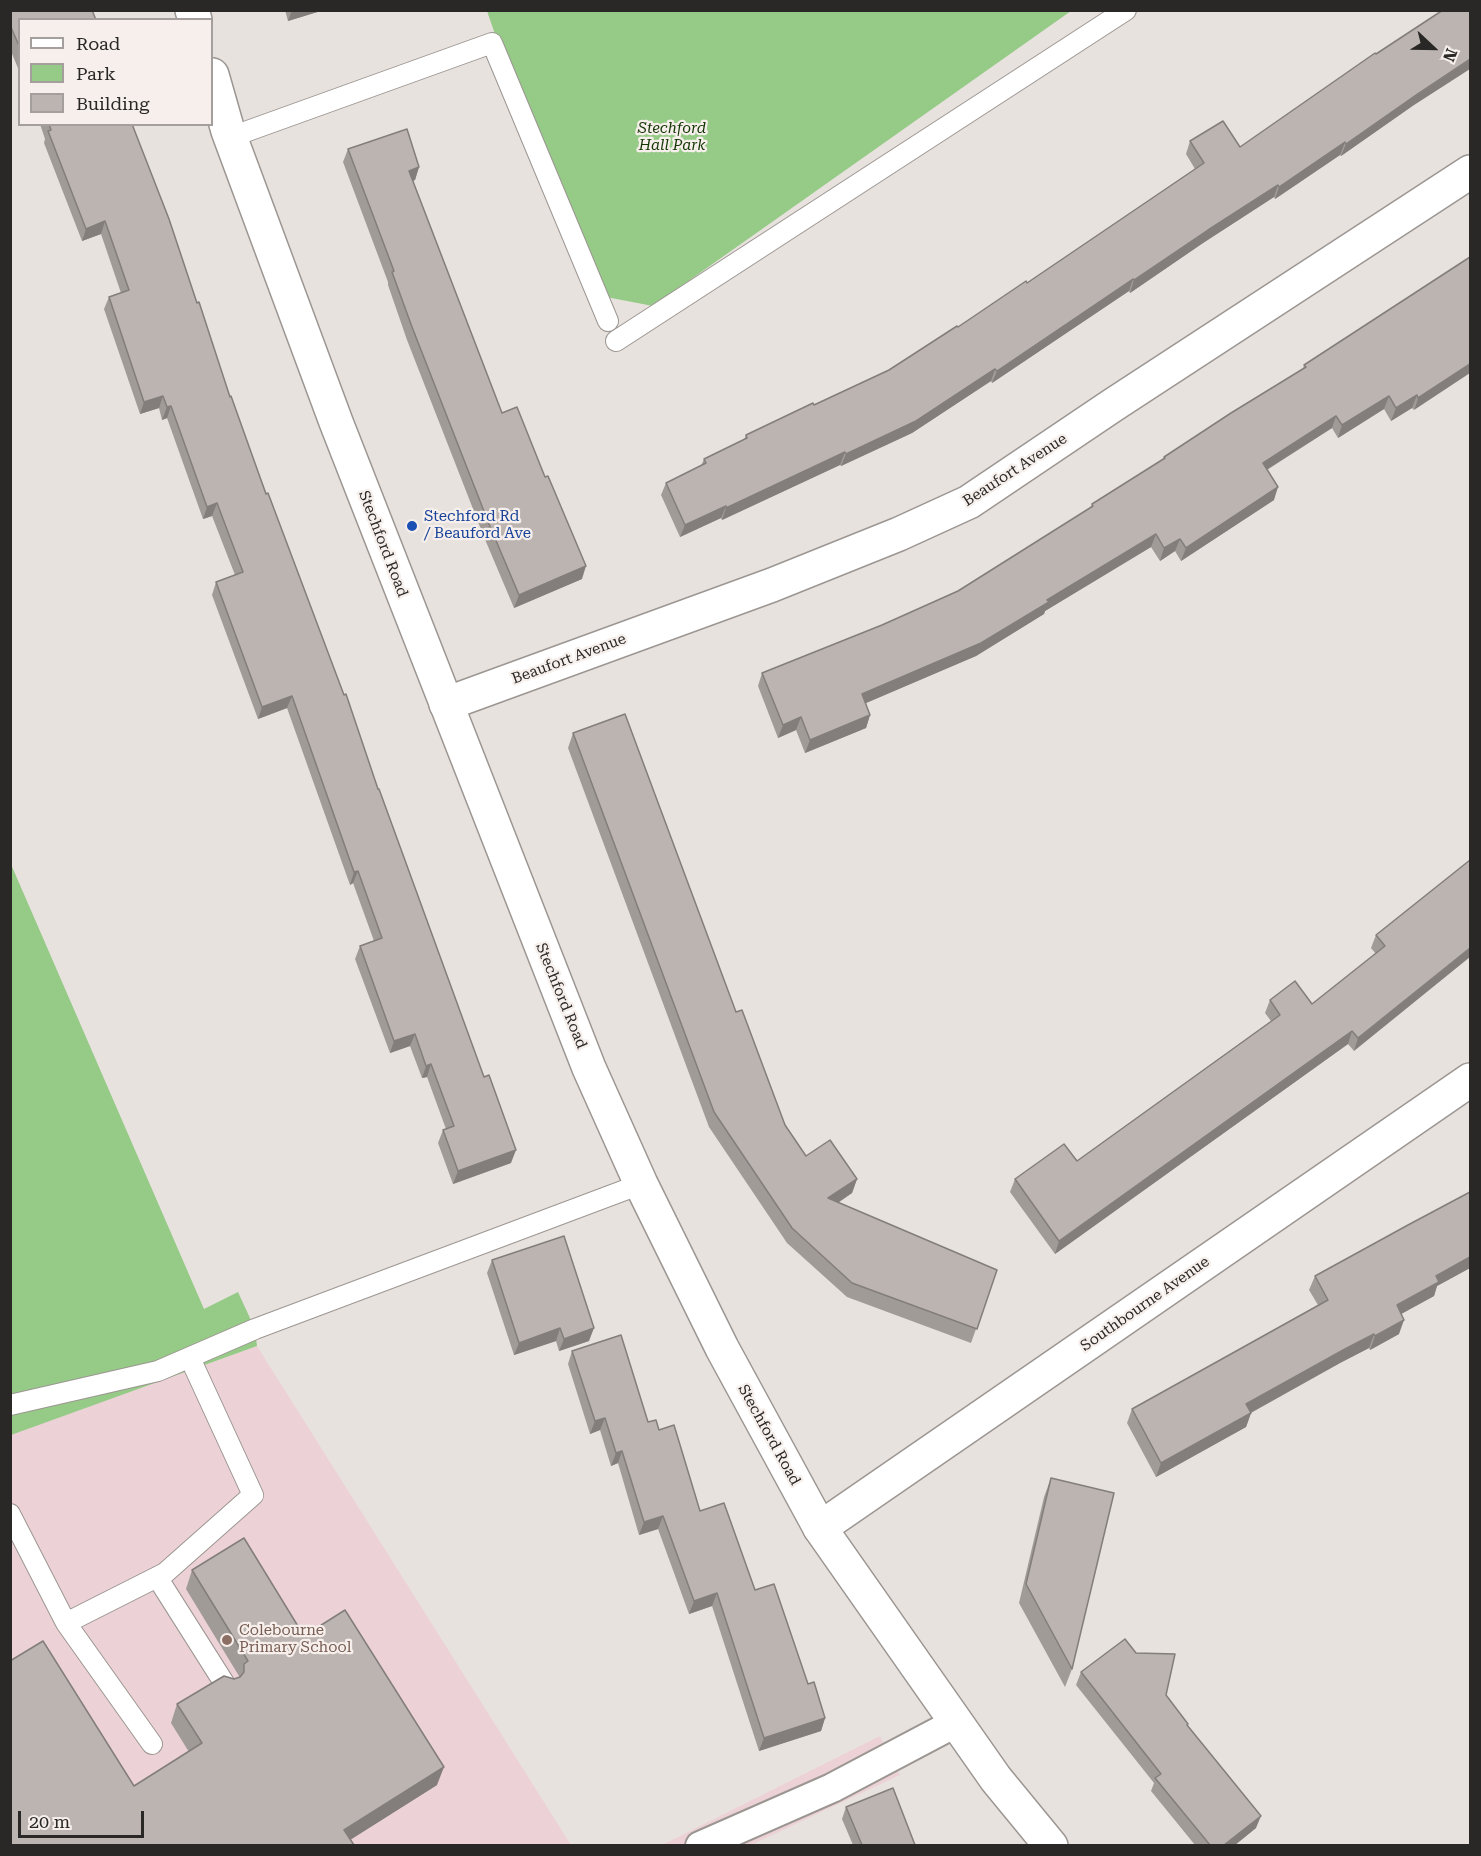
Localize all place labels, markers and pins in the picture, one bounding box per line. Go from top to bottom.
place label: Stechford Rd / Beauford Ave [424,508,531,543]
marker: Stechford Rd / Beauford Ave [405,519,419,533]
place label: Colebourne Primary School [239,1622,351,1657]
marker: Colebourne Primary School [220,1633,234,1647]

